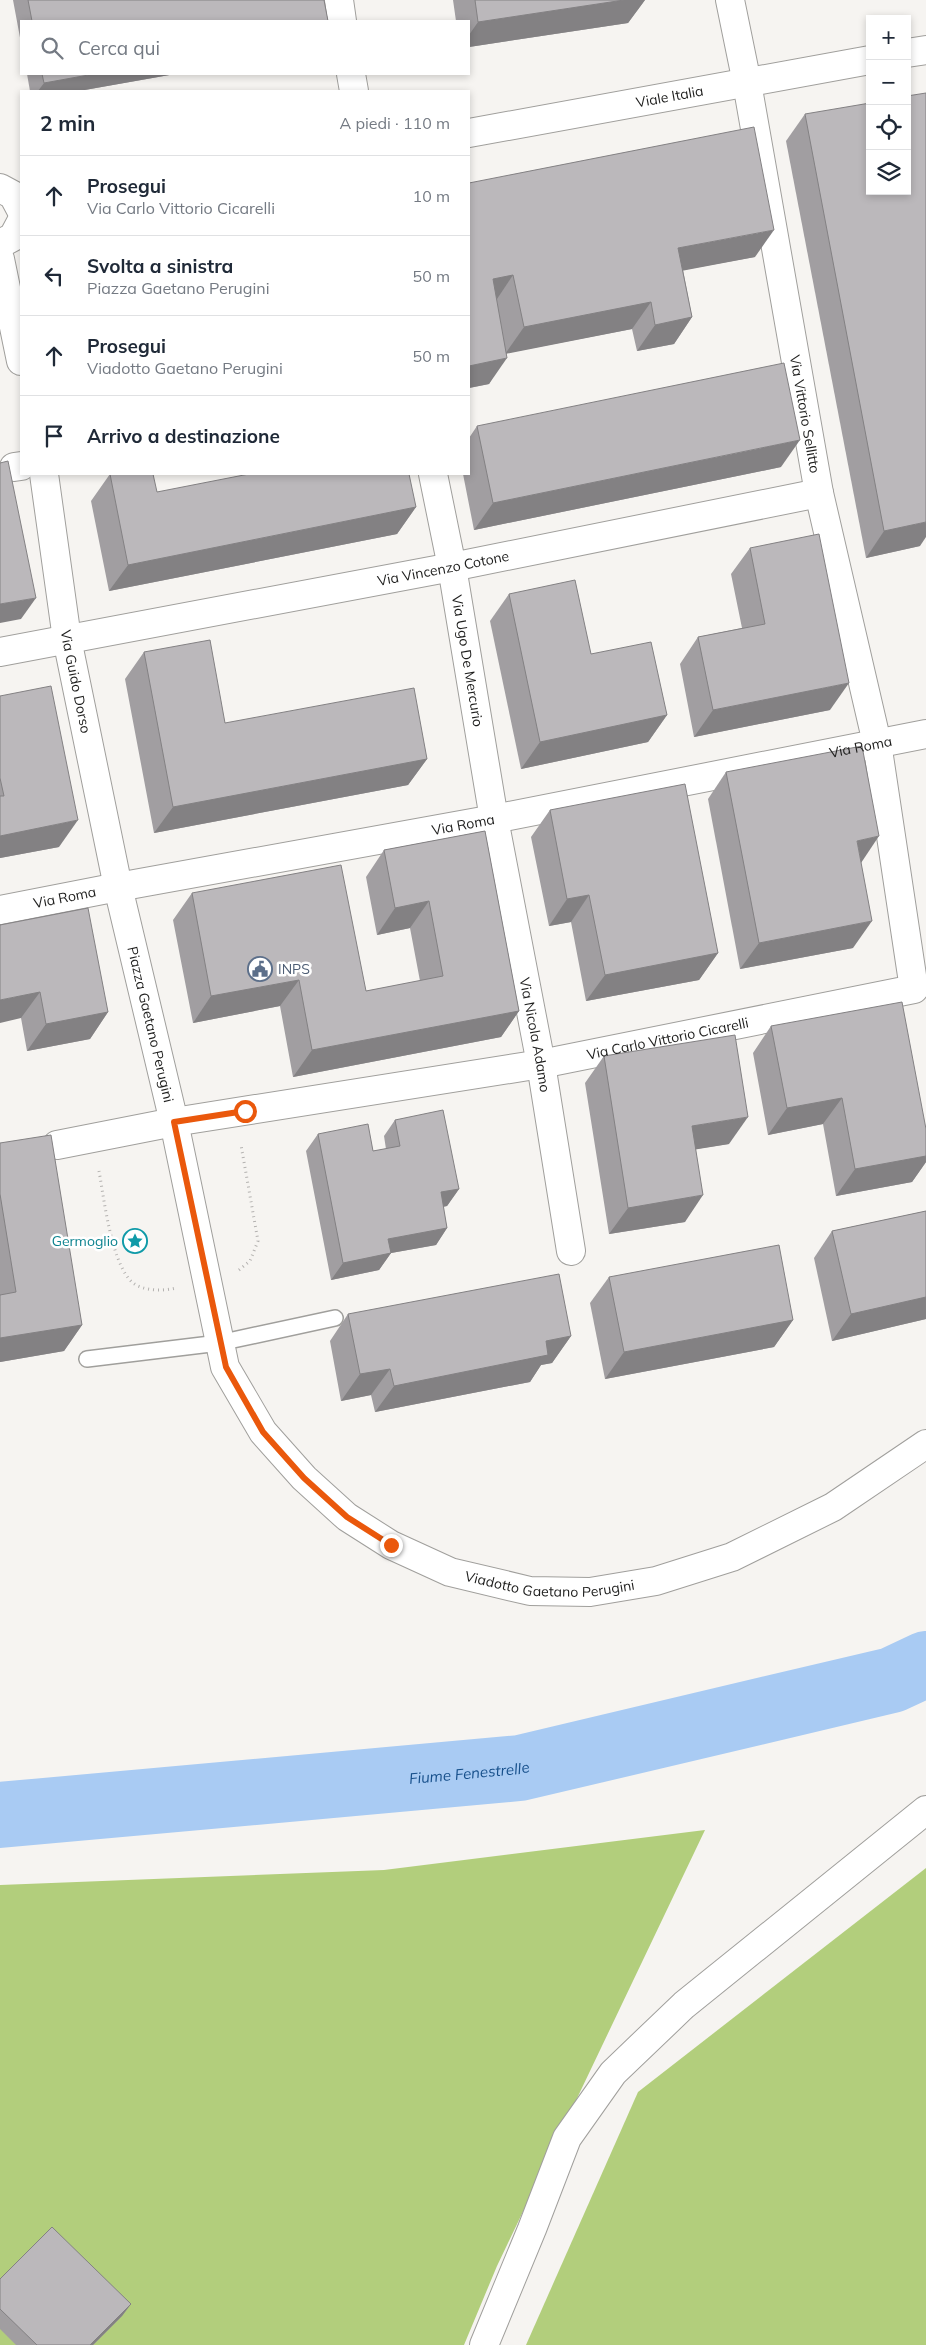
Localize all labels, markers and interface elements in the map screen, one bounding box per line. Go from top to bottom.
map controls [866,15,911,195]
button: + [866,15,911,60]
search box [20,20,470,75]
icon: search [38,34,66,62]
text: Cerca qui [78,36,160,60]
button: − [866,60,911,105]
street label: Viale Italia [635,82,705,111]
button: locate [866,105,911,150]
text: 2 min [40,110,95,136]
text: A piedi · 110 m [339,113,450,133]
button: layers [866,150,911,195]
text: Prosegui [87,174,166,198]
icon: ahead [40,182,68,210]
text: 10 m [413,186,450,206]
text: Via Carlo Vittorio Cicarelli [87,198,275,218]
text: Svolta a sinistra [87,254,233,278]
icon: left [40,262,68,290]
text: 50 m [413,266,450,286]
text: Piazza Gaetano Perugini [87,278,269,298]
text: Prosegui [87,334,166,358]
icon: ahead [40,342,68,370]
text: 50 m [413,346,450,366]
street label: Via Vittorio Sellitto [786,353,824,475]
text: Viadotto Gaetano Perugini [87,358,283,378]
icon: arrive [40,422,68,450]
text: Arrivo a destinazione [87,424,280,448]
street label: Via Vincenzo Cotone [376,547,511,590]
street label: Via Ugo De Mercurio [448,594,487,728]
street label: Via Guido Dorso [57,629,95,735]
street label: Via Roma [828,732,894,762]
street label: Via Roma [430,810,496,839]
street label: Via Roma [32,882,98,912]
street label: Piazza Gaetano Perugini [123,945,178,1104]
public building icon: INPS [247,956,273,982]
place label: INPS [278,960,310,978]
street label: Via Nicola Adamo [516,976,554,1093]
street label: Via Carlo Vittorio Cicarelli [585,1013,750,1064]
route start [234,1100,257,1123]
place icon: Germoglio [122,1228,148,1254]
place label: Germoglio [52,1232,118,1250]
route end [380,1534,403,1557]
street label: Viadotto Gaetano Perugini [463,1567,636,1601]
water label: Fiume Fenestrelle [408,1757,531,1787]

